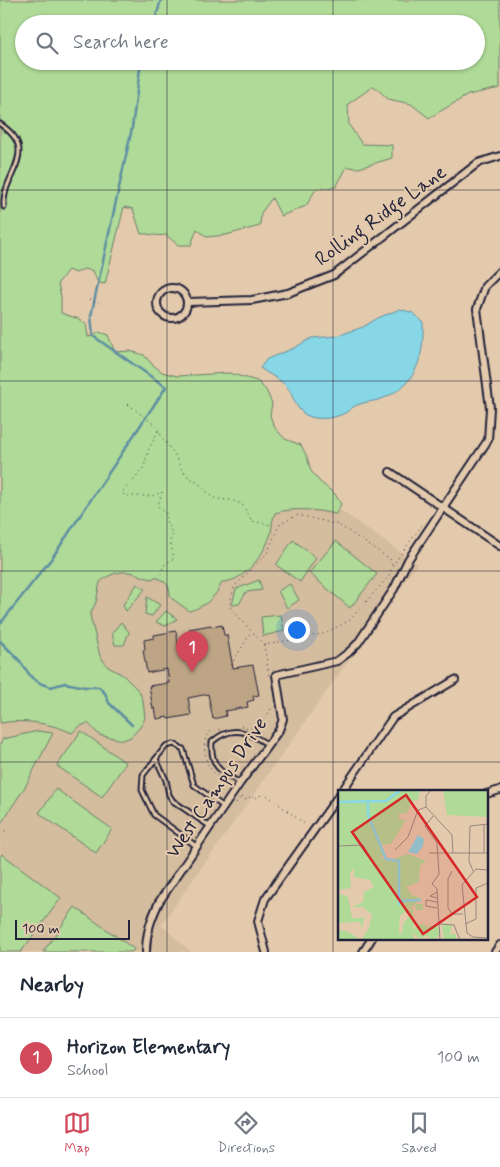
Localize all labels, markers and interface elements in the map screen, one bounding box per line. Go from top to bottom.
search box [15,15,485,70]
icon: search [33,29,61,57]
text: Search here [73,30,169,55]
street label: Rolling Ridge Lane [310,159,454,275]
your location [284,617,310,643]
pin: 1 [176,631,208,672]
street label: West Campus Drive [160,712,274,864]
inset map [338,790,488,940]
scale bar [15,917,130,940]
text: 100 m [22,920,60,938]
text: Nearby [20,971,84,999]
text: Horizon Elementary [67,1035,230,1060]
text: 1 [32,1047,40,1068]
text: 100 m [437,1047,480,1068]
text: School [67,1060,108,1081]
tab: Map [63,1109,91,1157]
tab: Directions [218,1109,275,1157]
tab: Saved [401,1109,437,1157]

